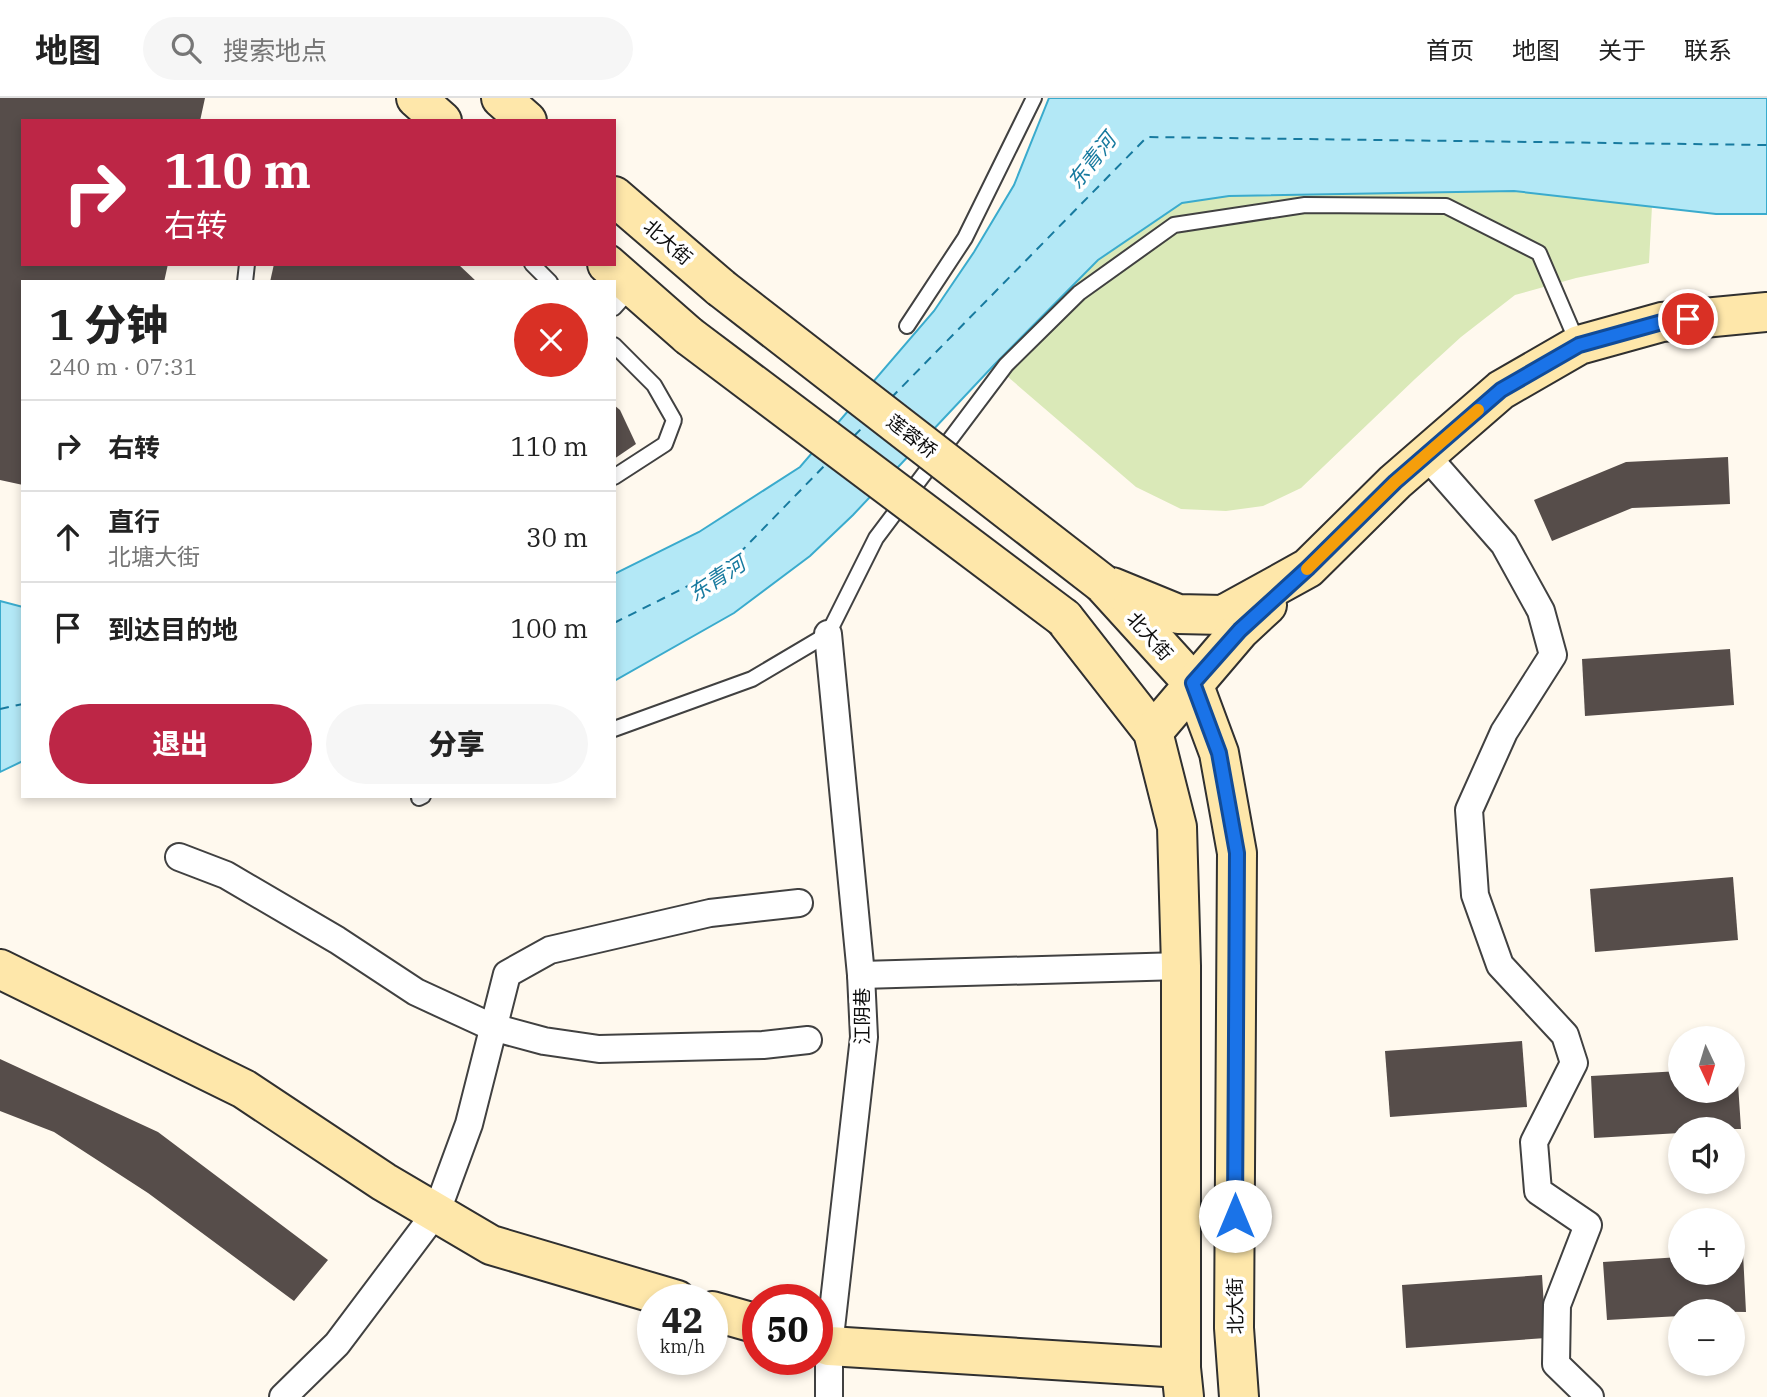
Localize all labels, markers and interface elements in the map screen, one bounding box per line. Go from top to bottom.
search box [143,17,633,80]
text: 地图 [35,28,101,71]
icon: search [167,29,205,67]
text: 搜索地点 [223,33,327,67]
text: 首页 [1426,34,1474,66]
text: 地图 [1512,34,1560,66]
text: 关于 [1598,34,1646,66]
text: 联系 [1684,34,1732,66]
water label: 东青河 [1061,124,1124,194]
text: 110 m [164,138,311,201]
icon: right [49,147,140,238]
text: 右转 [164,204,228,246]
street label: 北大街 [639,214,697,270]
pin [1658,289,1718,349]
text: 1 分钟 [49,297,168,352]
icon: arrive [1669,300,1707,338]
button: close [514,303,588,377]
text: 240 m · 07:31 [49,351,198,381]
street label: 莲蓉桥 [882,409,942,463]
icon: right [49,427,87,465]
text: 110 m [510,429,588,463]
text: 右转 [108,430,160,464]
text: 直行 [108,504,160,538]
icon: ahead [49,518,87,556]
text: 30 m [526,520,588,554]
text: 北塘大街 [108,541,200,571]
water label: 东青河 [682,547,754,607]
street label: 北大街 [1122,607,1178,665]
icon: arrive [49,609,87,647]
text: 100 m [510,611,588,645]
text: 到达目的地 [108,612,238,646]
button: 退出 [49,704,312,784]
button: 分享 [326,704,588,784]
street label: 江阴巷 [850,987,874,1045]
north arrow [1668,1026,1745,1102]
map controls [1668,1026,1745,1376]
button: sound [1668,1117,1745,1194]
position arrow [1198,1179,1272,1253]
button: + [1668,1208,1745,1285]
street label: 北大街 [1223,1277,1247,1335]
speed limit sign: 50 [742,1284,833,1375]
text: 42 [661,1297,704,1343]
button: − [1668,1299,1745,1376]
text: km/h [660,1335,705,1358]

